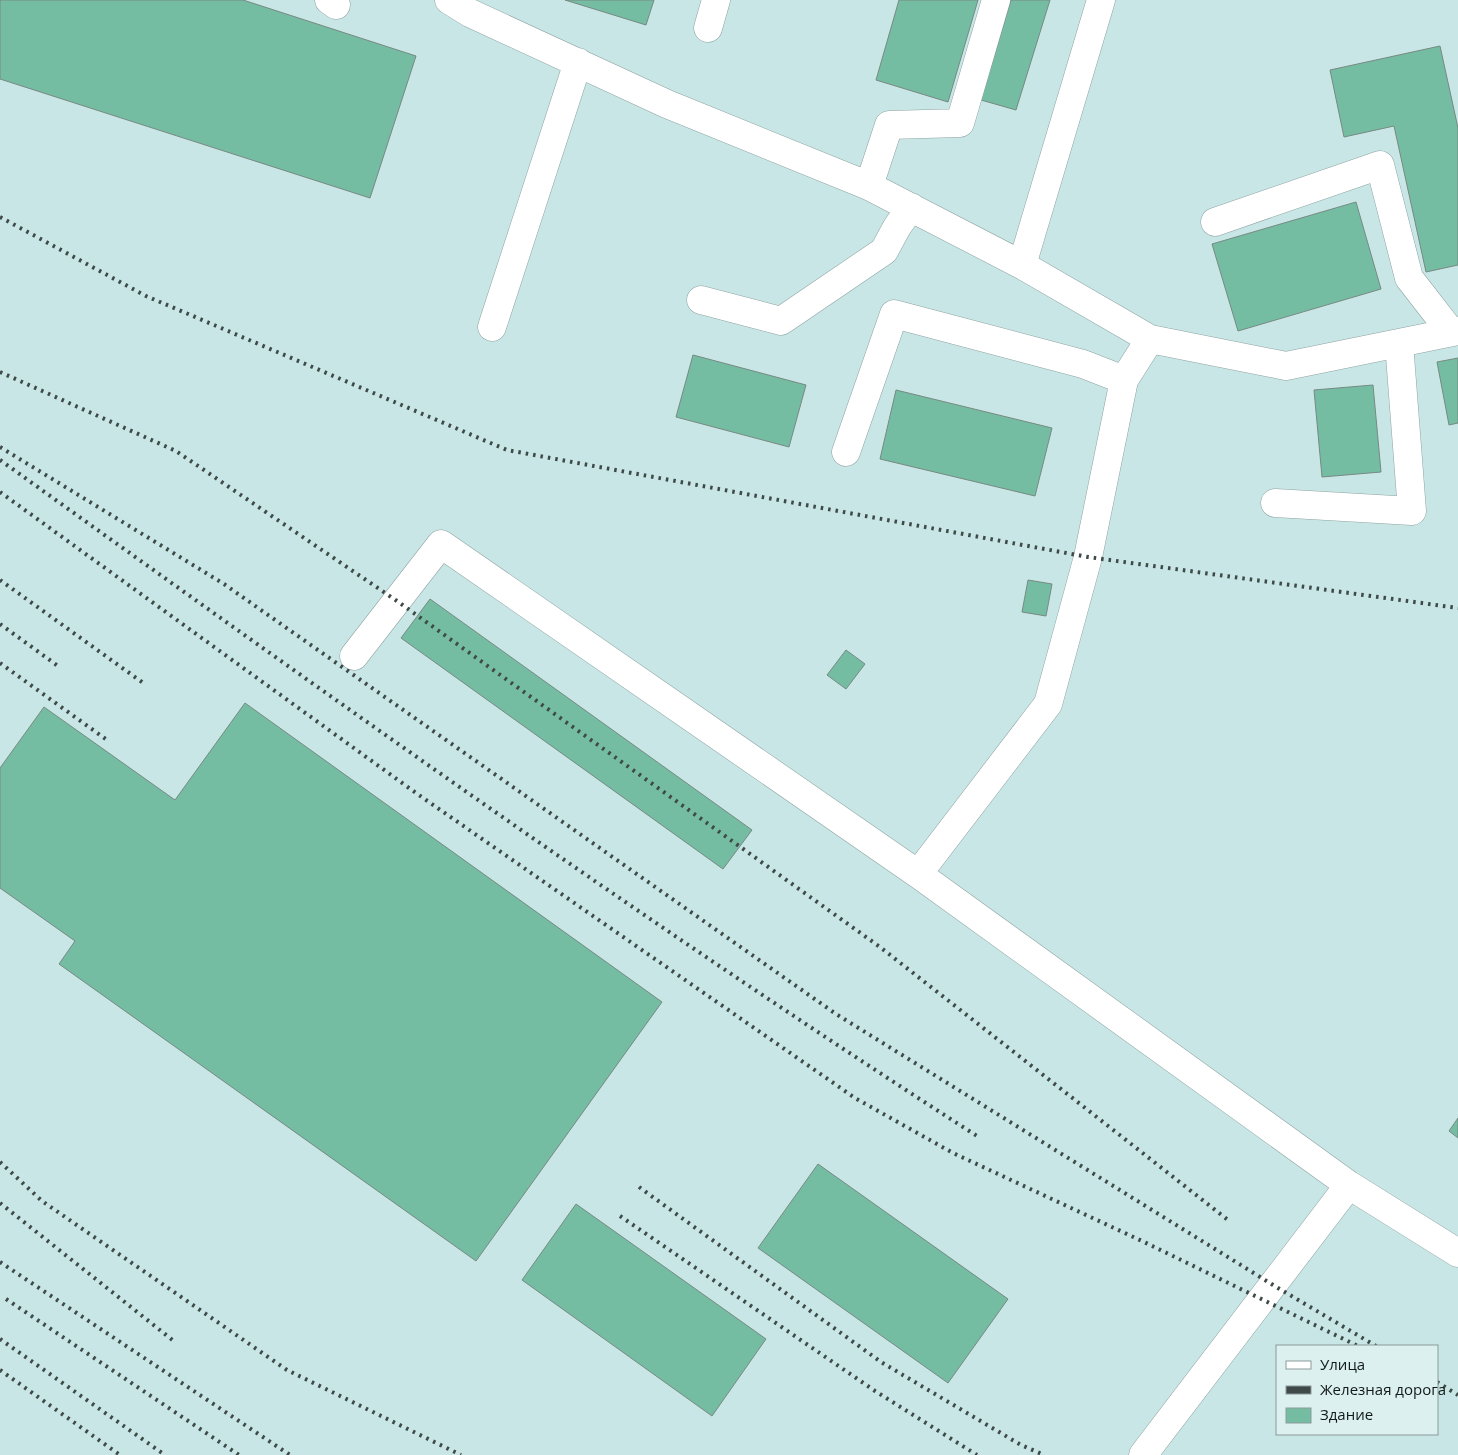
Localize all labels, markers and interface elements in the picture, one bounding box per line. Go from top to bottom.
legend [1276,1345,1438,1435]
text: Улица [1320,1354,1365,1374]
text: Железная дорога [1320,1379,1446,1399]
text: Здание [1320,1404,1373,1424]

